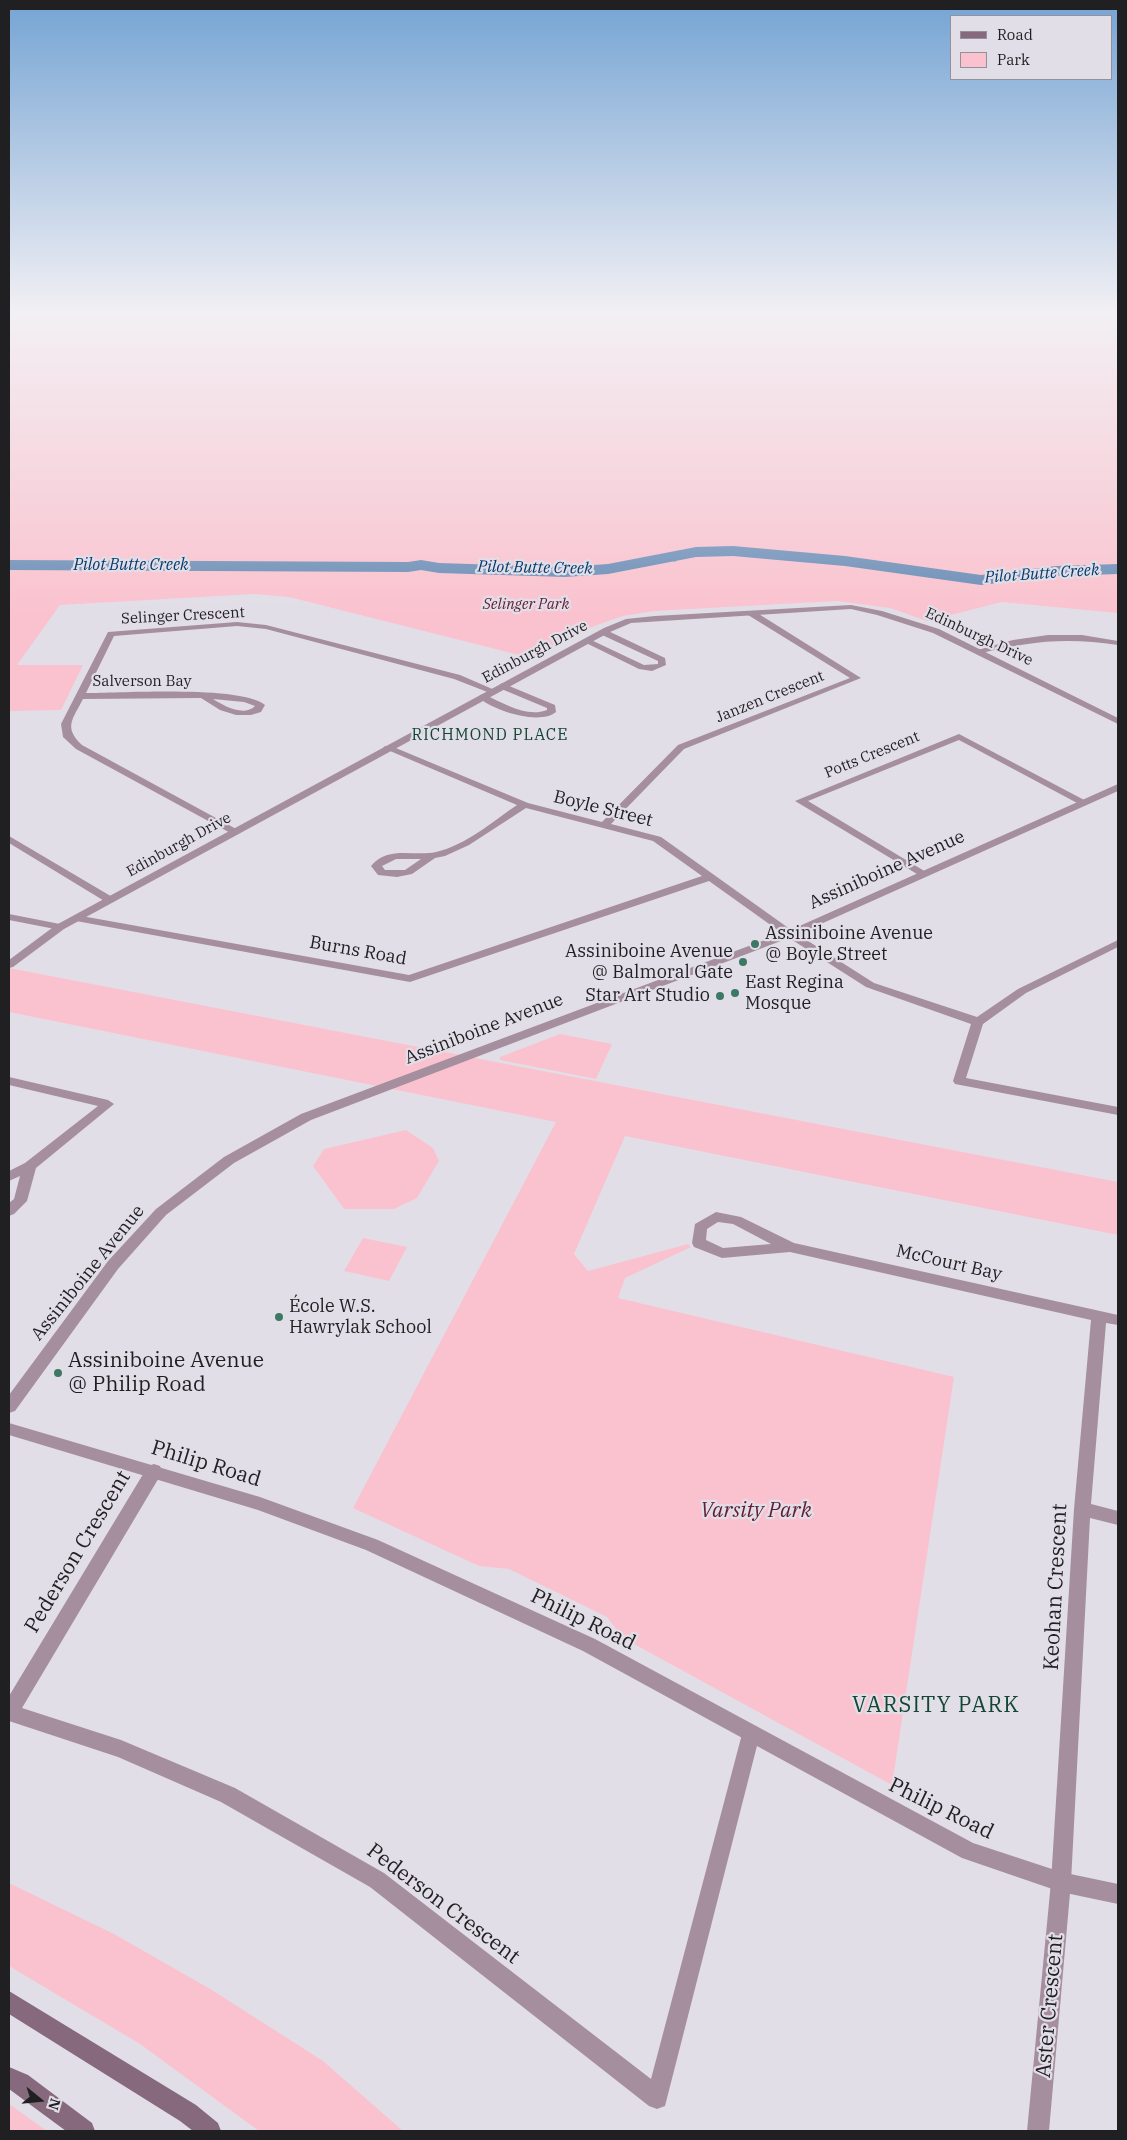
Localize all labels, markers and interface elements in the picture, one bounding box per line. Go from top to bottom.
legend [950,15,1112,80]
text: Road [997,25,1033,44]
text: Park [997,50,1030,69]
water label: Pilot Butte Creek [74,555,188,575]
water label: Pilot Butte Creek [477,557,593,579]
water label: Pilot Butte Creek [984,560,1100,588]
park label: Selinger Park [483,596,569,614]
street label: Selinger Crescent [121,604,245,628]
street label: Edinburgh Drive [922,604,1036,670]
street label: Edinburgh Drive [479,617,591,687]
street label: Janzen Crescent [713,667,827,727]
street label: Salverson Bay [93,673,191,691]
district label: RICHMOND PLACE [410,725,570,745]
street label: Potts Crescent [822,728,922,782]
street label: Boyle Street [551,786,655,832]
street label: Edinburgh Drive [124,809,234,881]
street label: Assiniboine Avenue [806,826,968,914]
place label: Assiniboine Avenue @ Boyle Street [765,923,933,966]
street label: Burns Road [308,932,408,970]
marker: Assiniboine Avenue @ Boyle Street [749,938,761,950]
place label: Assiniboine Avenue @ Balmoral Gate [565,941,733,984]
marker: Assiniboine Avenue @ Balmoral Gate [737,956,749,968]
place label: East Regina Mosque [745,972,844,1014]
place label: Star Art Studio [585,985,710,1007]
marker: East Regina Mosque [729,987,741,999]
street label: Assiniboine Avenue [402,989,566,1069]
marker: Star Art Studio [714,990,726,1002]
street label: Assiniboine Avenue [27,1201,149,1345]
street label: McCourt Bay [894,1240,1004,1286]
place label: École W.S. Hawrylak School [289,1296,432,1338]
marker: École W.S. Hawrylak School [273,1311,285,1323]
place label: Assiniboine Avenue @ Philip Road [68,1348,264,1398]
marker: Assiniboine Avenue @ Philip Road [52,1367,64,1379]
street label: Philip Road [148,1435,264,1493]
street label: Pederson Crescent [20,1466,136,1638]
park label: Varsity Park [700,1498,812,1524]
street label: Keohan Crescent [1039,1503,1073,1671]
street label: Philip Road [526,1584,640,1656]
district label: VARSITY PARK [851,1693,1021,1719]
street label: Philip Road [884,1773,998,1845]
street label: Pederson Crescent [362,1838,524,1970]
street label: Aster Crescent [1031,1933,1069,2079]
north arrow [15,2075,65,2125]
text: N [44,2096,65,2112]

